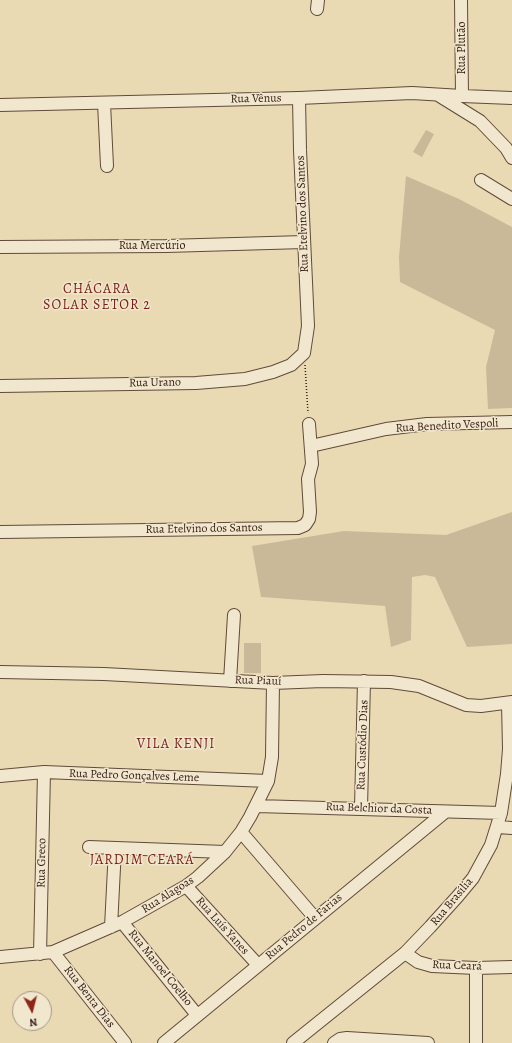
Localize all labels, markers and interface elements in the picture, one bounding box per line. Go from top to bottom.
street label: Rua Plutão [455,22,469,74]
street label: Rua Vênus [230,91,282,107]
street label: Rua Etelvino dos Santos [294,155,312,273]
street label: Rua Mercúrio [119,239,185,253]
district label: CHÁCARA SOLAR SETOR 2 [43,282,151,314]
street label: Rua Urano [129,375,181,391]
street label: Rua Benedito Vespoli [395,416,499,436]
street label: Rua Etelvino dos Santos [145,521,263,537]
street label: Rua Piauí [234,673,282,689]
street label: Rua Custódio Dias [354,699,372,791]
district label: VILA KENJI [137,737,215,753]
street label: Rua Pedro Gonçalves Leme [69,767,199,785]
street label: Rua Belchior da Costa [325,800,433,818]
street label: Rua Greco [34,838,50,888]
district label: JARDIM CEARÁ [90,853,194,869]
street label: Rua Alagoas [139,873,197,917]
street label: Rua Brasília [428,875,476,929]
street label: Rua Pedro de Farias [263,891,345,963]
street label: Rua Luís Yanes [192,894,252,958]
street label: Rua Manoel Coelho [125,927,195,1009]
street label: Rua Ceará [432,958,482,974]
street label: Rua Benta Dias [60,963,118,1031]
north arrow [12,991,52,1031]
text: N [29,1014,38,1030]

